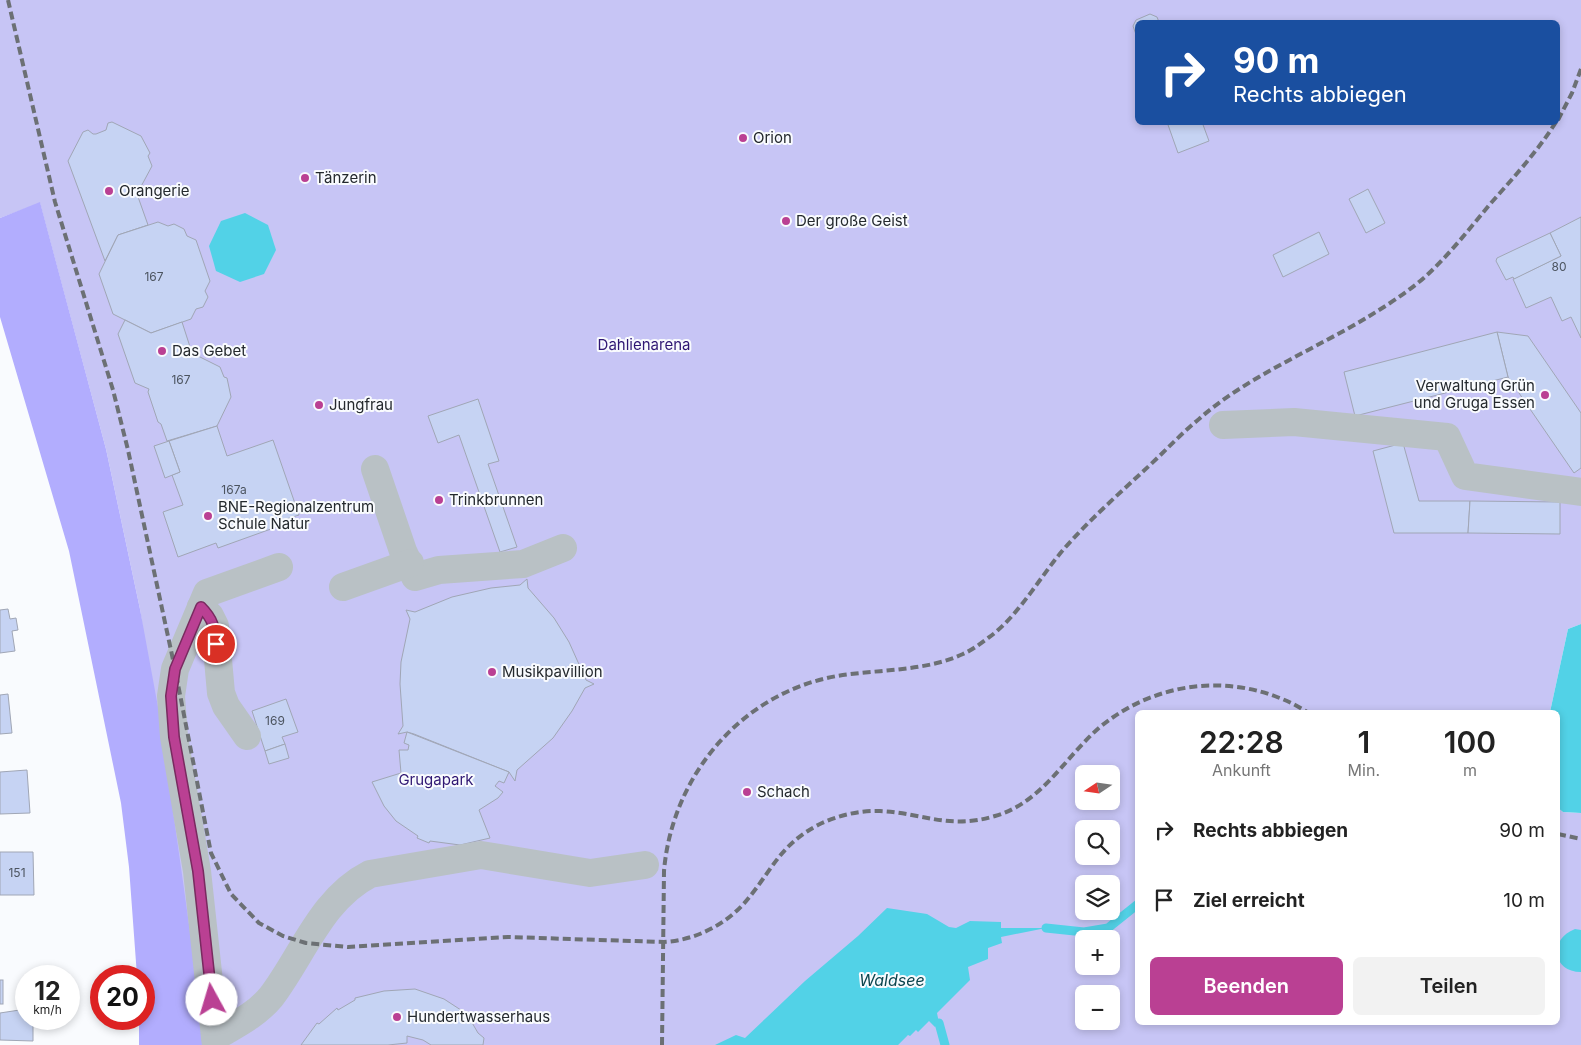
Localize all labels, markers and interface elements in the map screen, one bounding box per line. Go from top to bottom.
text: 90 m [1233,39,1320,81]
icon: right [1150,40,1215,105]
text: Rechts abbiegen [1233,81,1407,107]
place label: Orion [753,128,792,147]
marker: Orion [737,132,749,144]
place label: Tänzerin [315,168,377,187]
marker: Tänzerin [299,172,311,184]
place label: Orangerie [119,181,190,200]
marker: Orangerie [103,185,115,197]
place label: Der große Geist [796,211,908,230]
marker: Der große Geist [780,215,792,227]
house number: 80 [1552,259,1567,274]
house number: 167 [144,269,164,284]
park label: Dahlienarena [598,335,690,354]
place label: Das Gebet [172,341,246,360]
marker: Das Gebet [156,345,168,357]
house number: 167 [171,372,191,387]
place label: Verwaltung Grün und Gruga Essen [1414,376,1535,412]
marker: Verwaltung Grün und Gruga Essen [1539,389,1551,401]
place label: Jungfrau [329,395,393,414]
marker: Jungfrau [313,399,325,411]
house number: 167a [221,482,247,497]
place label: Trinkbrunnen [449,490,543,509]
marker: Trinkbrunnen [433,494,445,506]
place label: BNE-Regionalzentrum Schule Natur [218,497,374,533]
marker: BNE-Regionalzentrum Schule Natur [202,510,214,522]
pin [195,623,237,665]
icon: arrive [202,630,230,658]
place label: Musikpavillion [502,662,603,681]
marker: Musikpavillion [486,666,498,678]
house number: 169 [265,713,285,728]
text: 22:28 [1199,724,1284,760]
text: 1 [1357,724,1370,760]
text: 100 [1444,724,1496,760]
text: Ankunft [1212,760,1271,780]
text: Min. [1348,760,1380,780]
text: m [1463,760,1477,780]
north arrow [1075,765,1120,810]
map controls [1075,765,1120,1030]
park label: Grugapark [398,770,474,789]
place label: Schach [757,782,810,801]
marker: Schach [741,786,753,798]
icon: right [1150,816,1178,844]
text: Rechts abbiegen [1193,819,1348,842]
text: 90 m [1499,819,1545,842]
button: search [1075,820,1120,865]
house number: 151 [8,865,26,880]
button: layers [1075,875,1120,920]
icon: arrive [1150,886,1178,914]
text: Ziel erreicht [1193,889,1305,912]
text: 10 m [1503,889,1545,912]
button: + [1075,930,1120,975]
button: Beenden [1150,957,1343,1015]
button: Teilen [1353,957,1545,1015]
speed limit sign: 20 [90,965,155,1030]
water label: Waldsee [859,970,925,990]
position arrow [185,973,237,1025]
text: 12 [34,976,61,1006]
button: − [1075,985,1120,1030]
text: km/h [33,1002,62,1017]
place label: Hundertwasserhaus [407,1007,550,1026]
marker: Hundertwasserhaus [391,1011,403,1023]

